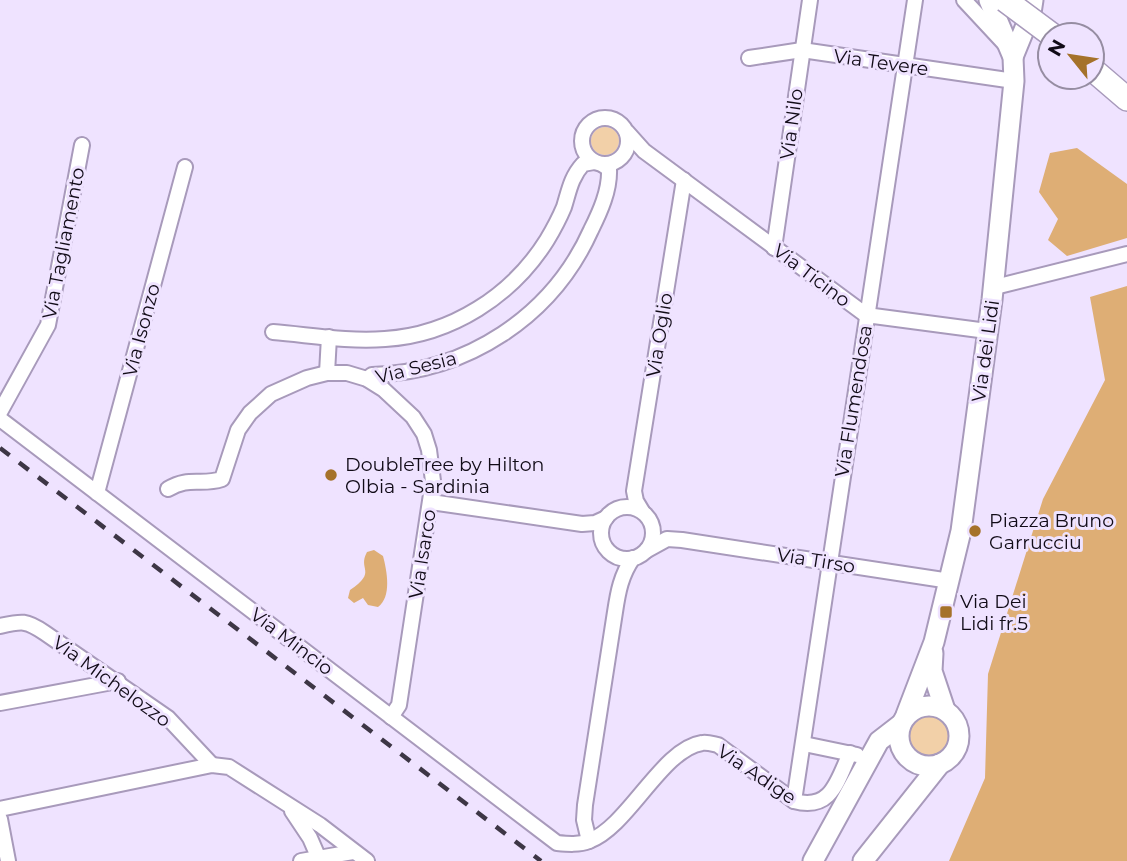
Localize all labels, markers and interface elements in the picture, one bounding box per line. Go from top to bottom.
north arrow [1036,21,1106,91]
text: N [1043,35,1071,60]
street label: Via Tevere [832,44,930,81]
street label: Via Nilo [775,87,808,161]
street label: Via Tagliamento [38,165,89,321]
street label: Via Ticino [769,239,855,312]
street label: Via Isonzo [118,281,165,379]
street label: Via Oglio [641,291,678,379]
street label: Via dei Lidi [967,298,1004,404]
street label: Via Flumendosa [830,323,877,479]
street label: Via Sesia [373,346,459,389]
place label: DoubleTree by Hilton Olbia - Sardinia [345,453,544,498]
marker: DoubleTree by Hilton Olbia - Sardinia [323,467,339,483]
street label: Via Isarco [404,508,441,600]
place label: Piazza Bruno Garrucciu [989,509,1114,554]
marker: Piazza Bruno Garrucciu [967,523,983,539]
street label: Via Tirso [775,543,857,578]
place label: Via Dei Lidi fr.5 [960,590,1028,635]
street label: Via Mincio [246,603,338,680]
marker: Via Dei Lidi fr.5 [938,604,954,620]
street label: Via Michelozzo [48,631,175,732]
street label: Via Adige [713,740,801,809]

